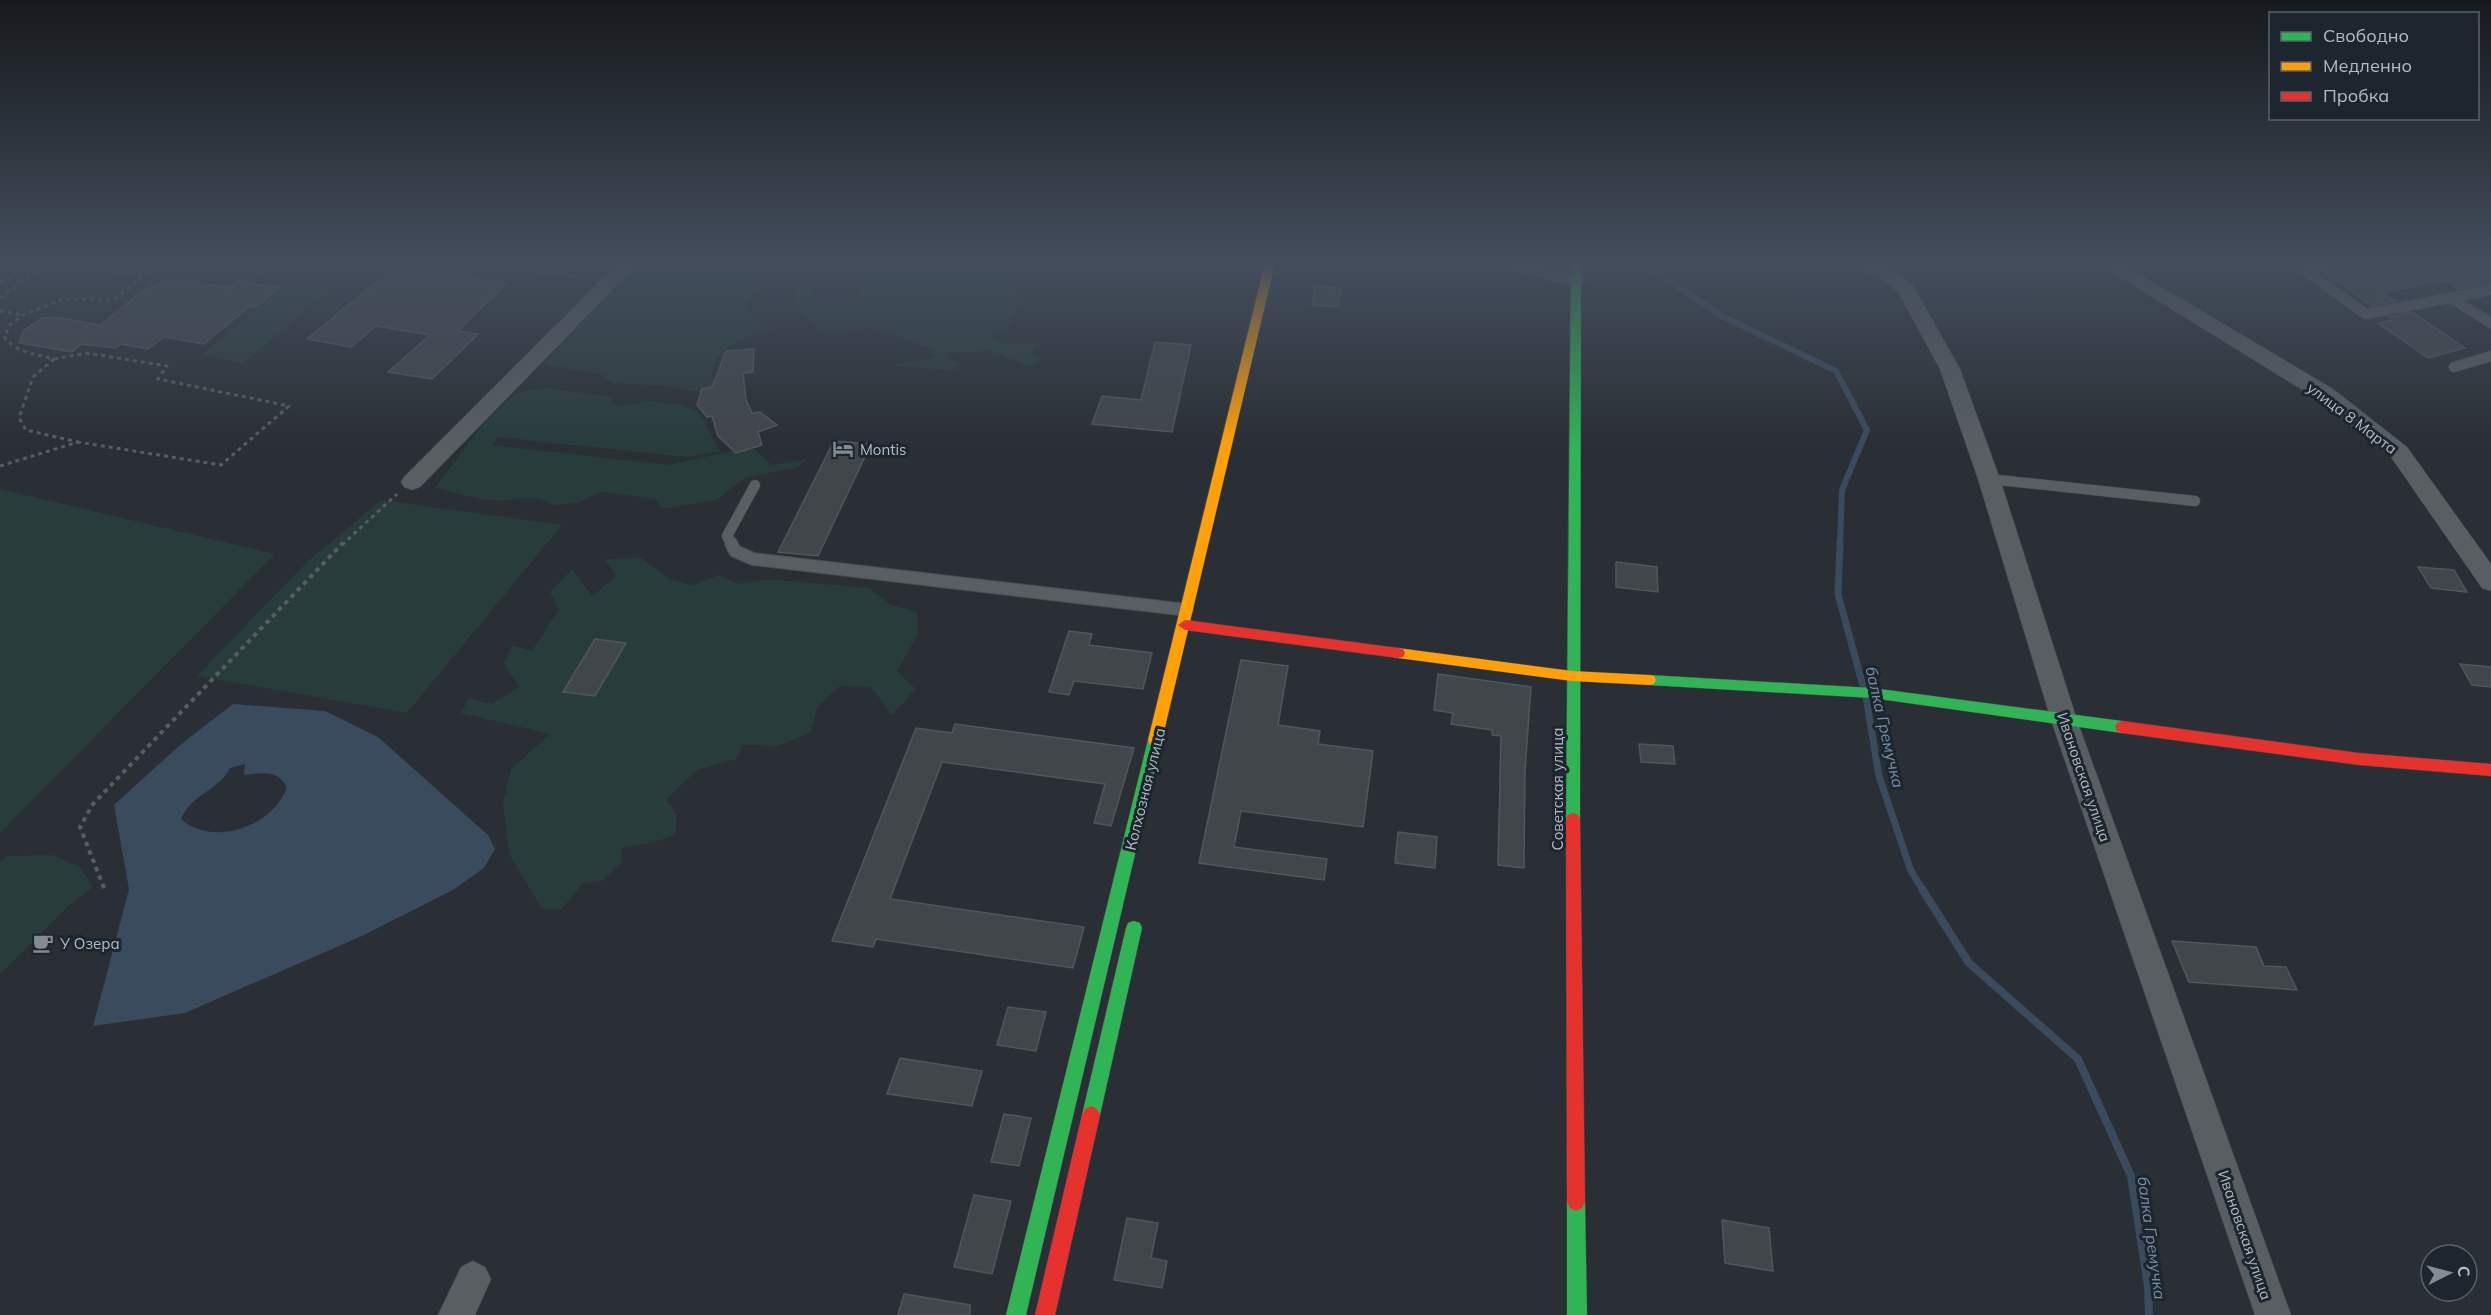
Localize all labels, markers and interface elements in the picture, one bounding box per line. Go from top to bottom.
legend [2269,12,2479,120]
text: Свободно [2323,24,2409,47]
text: Медленно [2323,54,2412,77]
text: Пробка [2323,84,2389,107]
street label: улица 8 Марта [2303,378,2401,458]
hotel icon: Montis [831,437,855,461]
place label: Montis [860,440,907,459]
water label: балка Гремучка [1861,664,1909,790]
street label: Ивановская улица [2053,710,2115,844]
street label: Колхозная улица [1121,726,1169,852]
street label: Советская улица [1548,728,1567,850]
cafe icon: У Озера [31,931,55,955]
place label: У Озера [59,934,120,953]
street label: Ивановская улица [2214,1168,2276,1302]
water label: балка Гремучка [2133,1175,2171,1301]
north arrow [2419,1243,2479,1303]
text: С [2453,1265,2474,1278]

